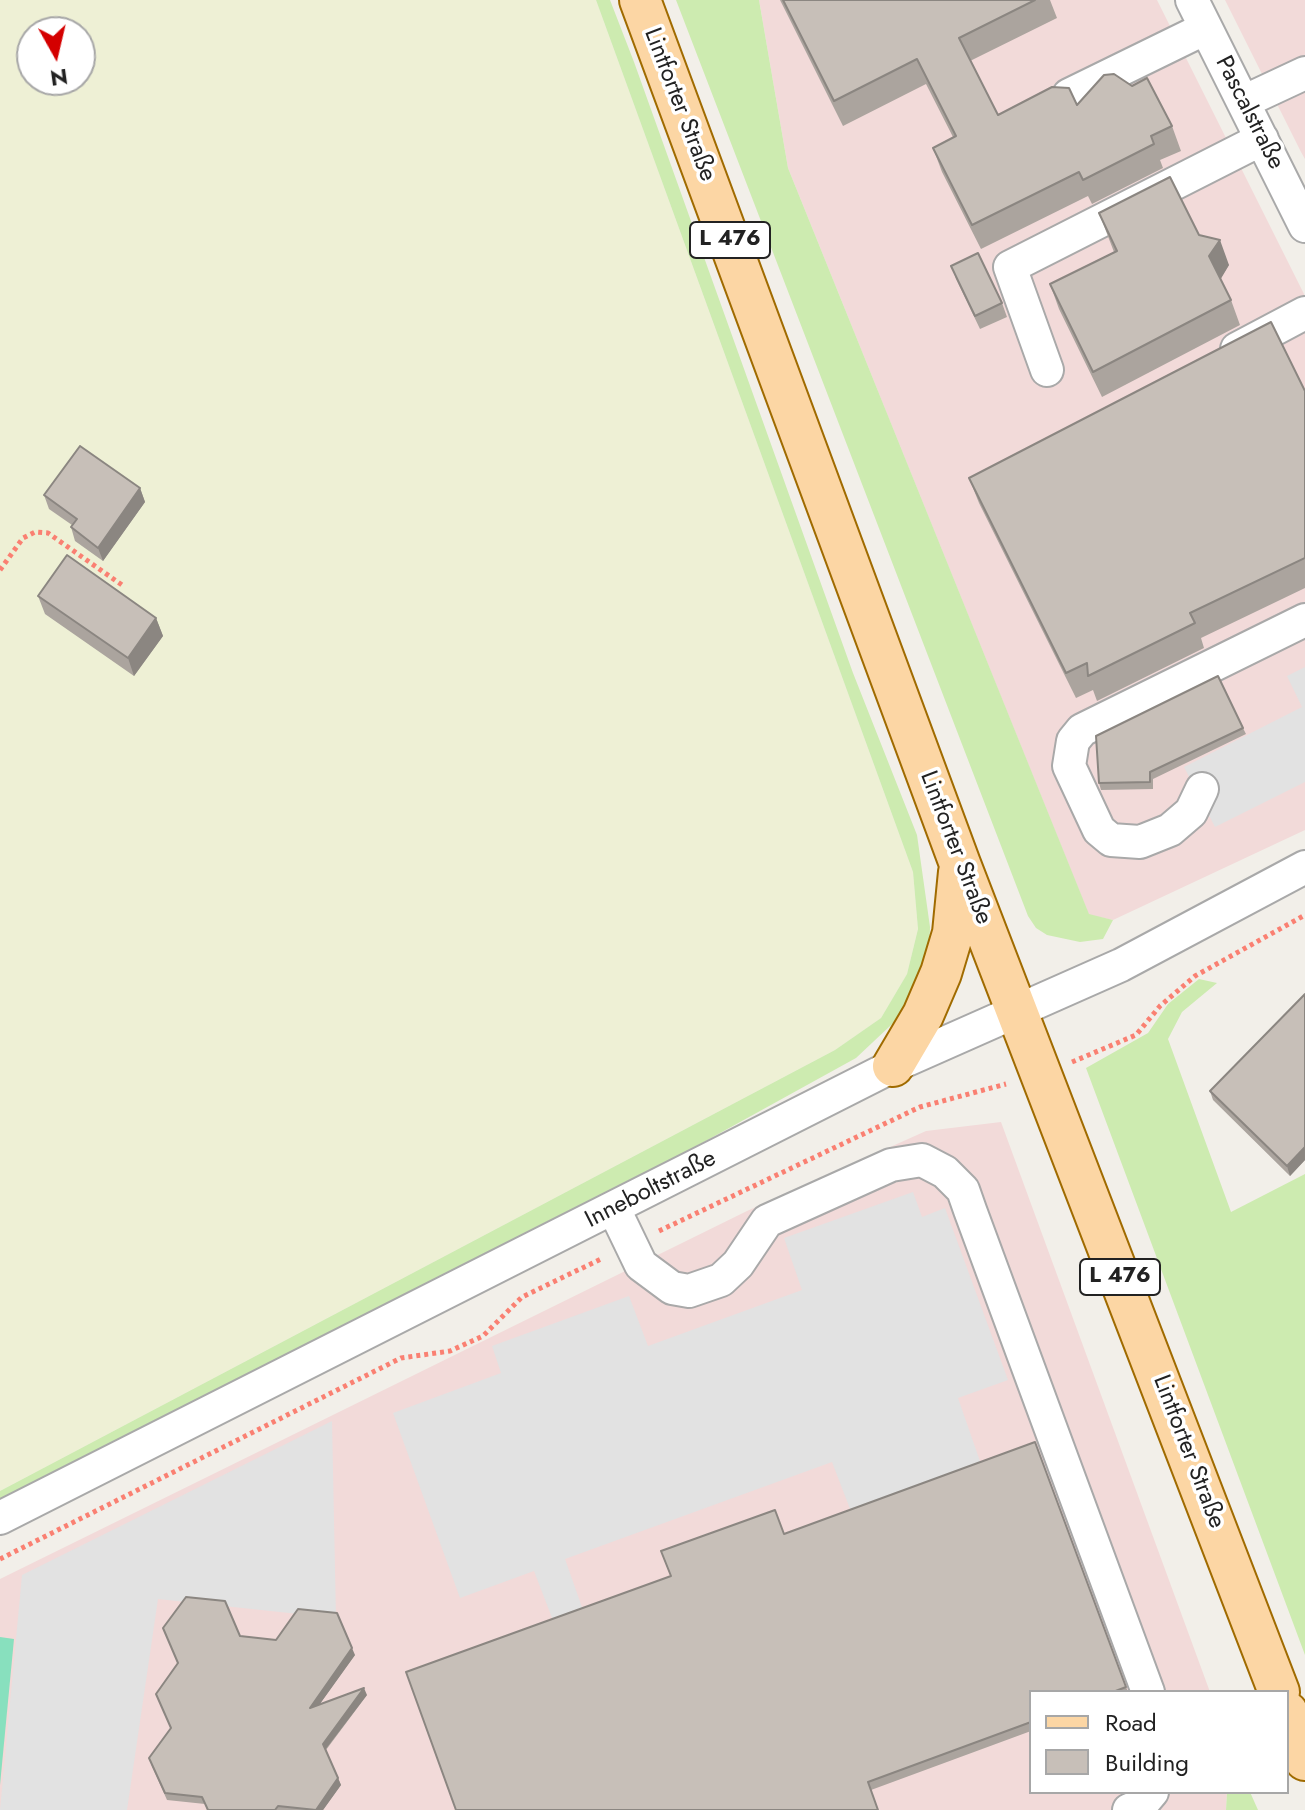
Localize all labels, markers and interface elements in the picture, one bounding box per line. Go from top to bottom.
north arrow [16,16,96,96]
street label: Lintforter Straße [637,24,721,186]
street label: Pascalstraße [1208,52,1290,174]
text: N [48,61,70,95]
road number: L 476 [690,222,770,258]
street label: Lintforter Straße [913,767,997,929]
street label: Inneboltstraße [581,1145,721,1235]
road number: L 476 [1080,1259,1160,1295]
street label: Lintforter Straße [1146,1371,1230,1533]
legend [1029,1690,1289,1794]
text: Road [1105,1705,1157,1740]
text: Building [1105,1745,1189,1780]

